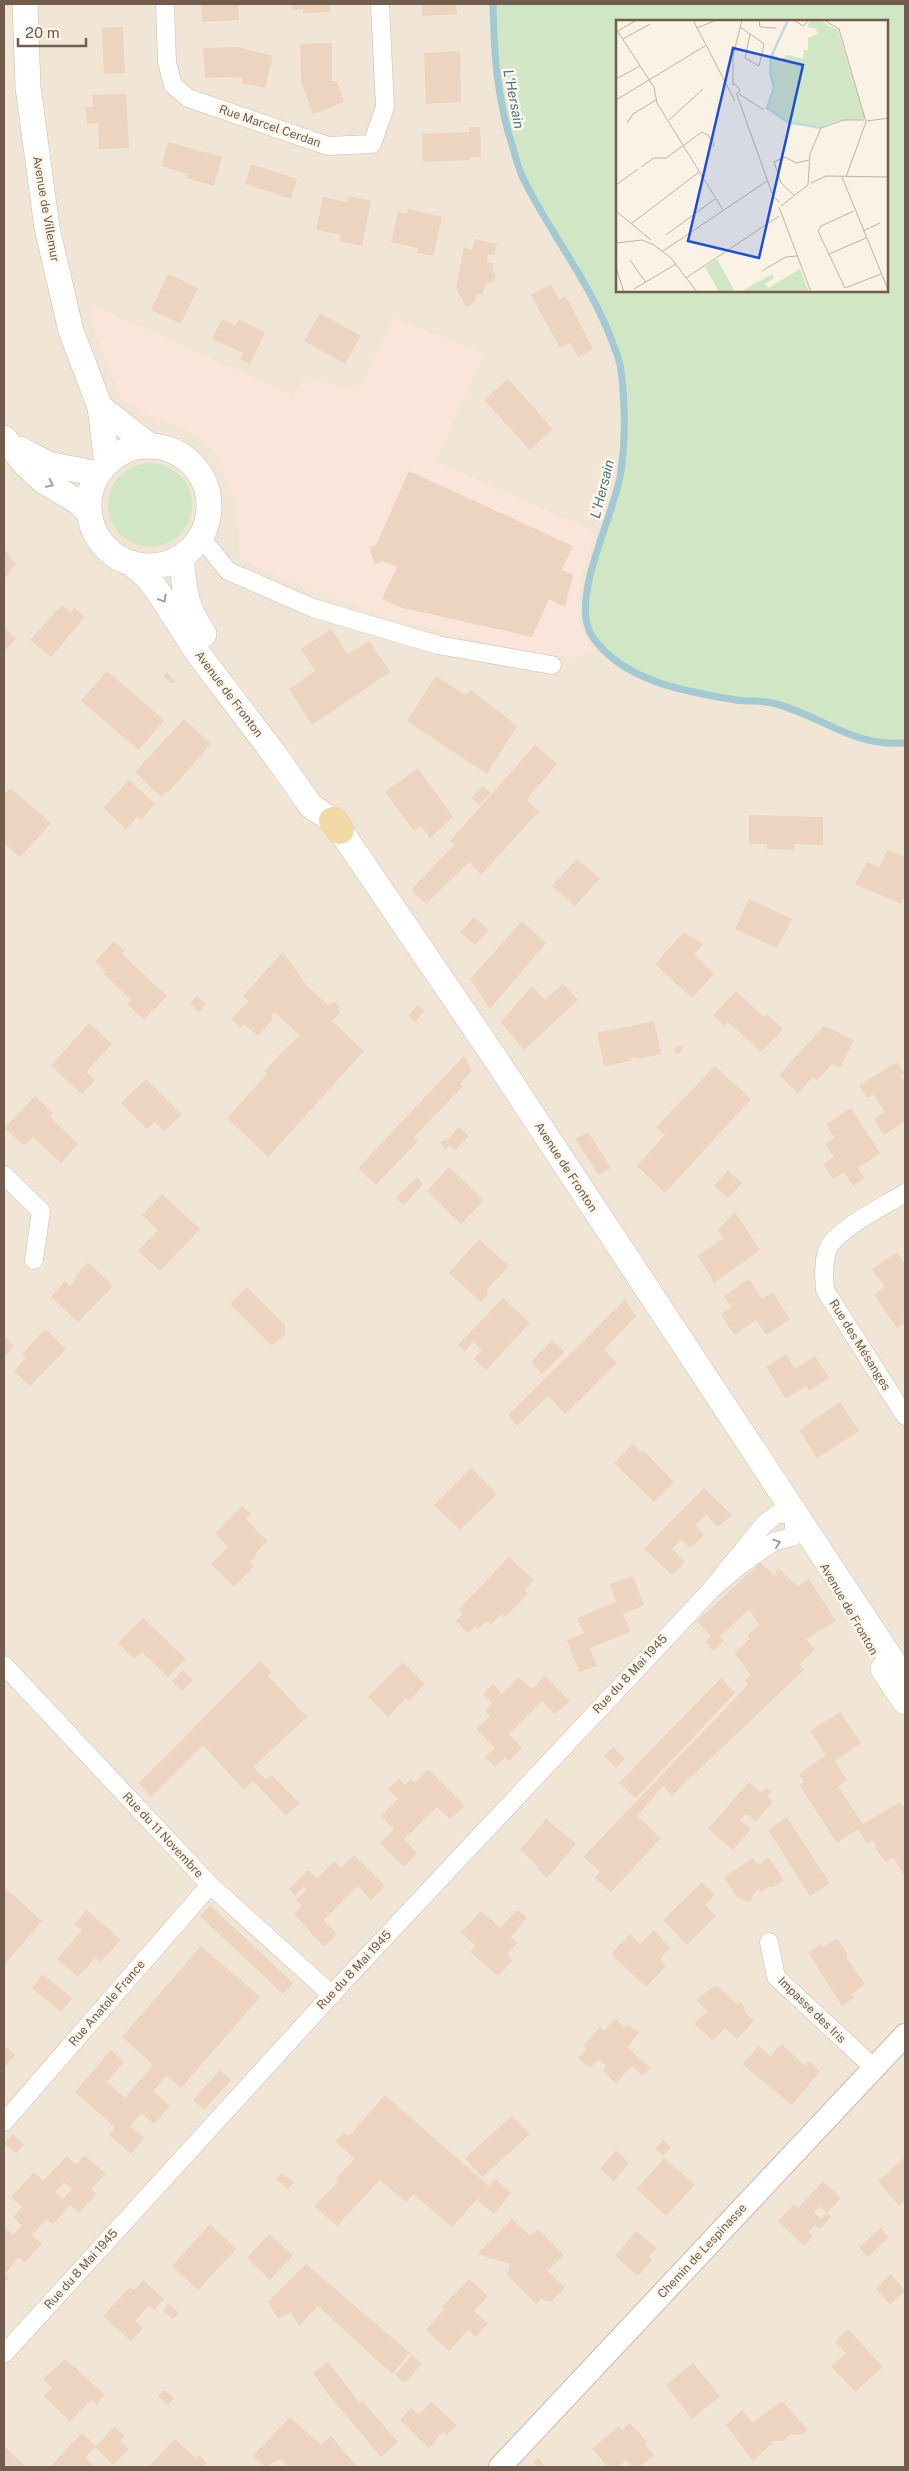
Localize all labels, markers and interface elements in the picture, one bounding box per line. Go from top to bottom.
scale bar [18,15,85,47]
inset map [616,20,889,292]
text: 20 m [25,24,60,41]
water label: L'Hersain [500,68,528,130]
street label: Rue Marcel Cerdan [217,102,323,150]
street label: Avenue de Villemur [30,155,62,263]
water label: L'Hersain [587,458,617,520]
one-way arrow [45,478,54,488]
one-way arrow [156,594,166,603]
street label: Avenue de Fronton [192,648,266,740]
street label: Avenue de Fronton [532,1120,600,1215]
street label: Rue des Mésanges [826,1297,894,1393]
one-way arrow [773,1538,781,1548]
street label: Avenue de Fronton [817,1560,881,1658]
street label: Rue du 8 Mai 1945 [590,1631,670,1716]
street label: Rue du 11 Novembre [120,1789,206,1881]
street label: Rue du 8 Mai 1945 [314,1927,394,2012]
street label: Rue Anatole France [66,1957,148,2049]
street label: Impasse des Iris [775,1974,849,2046]
street label: Chemin de Lespinasse [655,2201,750,2301]
street label: Rue du 8 Mai 1945 [41,2226,121,2312]

